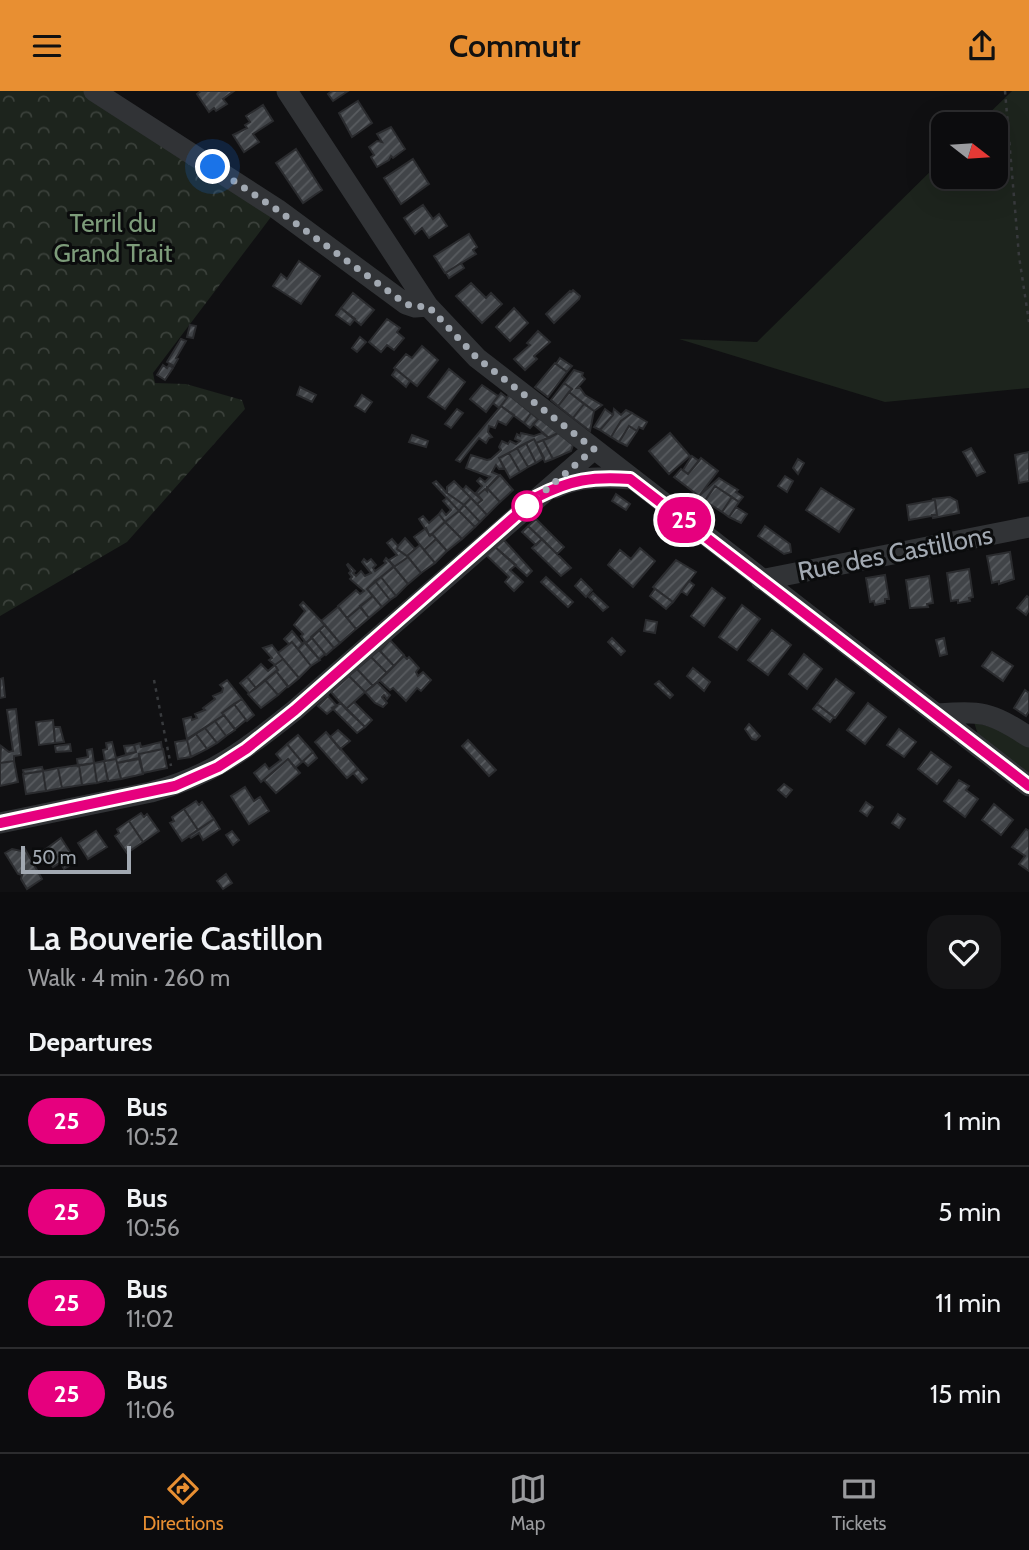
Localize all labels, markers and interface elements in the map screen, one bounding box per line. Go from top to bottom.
text: Commutr [449,26,580,65]
icon: menu [28,27,66,65]
icon: share [963,27,1001,65]
north arrow [931,112,1008,189]
map controls [931,112,1008,189]
your location [195,149,230,184]
park label: Terril du Grand Trait [53,207,173,269]
unlabelled marker [512,491,542,521]
line badge: 25 [652,497,716,543]
text: 25 [671,505,697,534]
street label: Rue des Castillons [795,518,995,588]
scale bar [21,843,131,875]
text: 50 m [32,846,76,869]
button: heart [927,915,1001,989]
text: La Bouverie Castillon [28,918,323,958]
text: Walk · 4 min · 260 m [28,964,230,992]
text: Departures [28,1026,152,1058]
text: Bus [126,1091,167,1123]
text: 1 min [944,1105,1001,1137]
text: 25 [54,1106,79,1135]
text: 10:52 [126,1123,179,1151]
text: Bus [126,1182,167,1214]
text: 5 min [938,1196,1001,1228]
text: 25 [54,1197,79,1226]
text: 10:56 [126,1214,180,1242]
text: Bus [126,1273,167,1305]
text: 11 min [935,1287,1001,1319]
text: 25 [54,1288,79,1317]
text: 11:02 [126,1305,174,1333]
text: Bus [126,1364,167,1396]
text: 15 min [930,1378,1001,1410]
text: 25 [54,1379,79,1408]
text: 11:06 [126,1396,175,1424]
tab: Directions [143,1470,224,1535]
tab: Map [509,1470,547,1535]
tab: Tickets [832,1470,886,1535]

